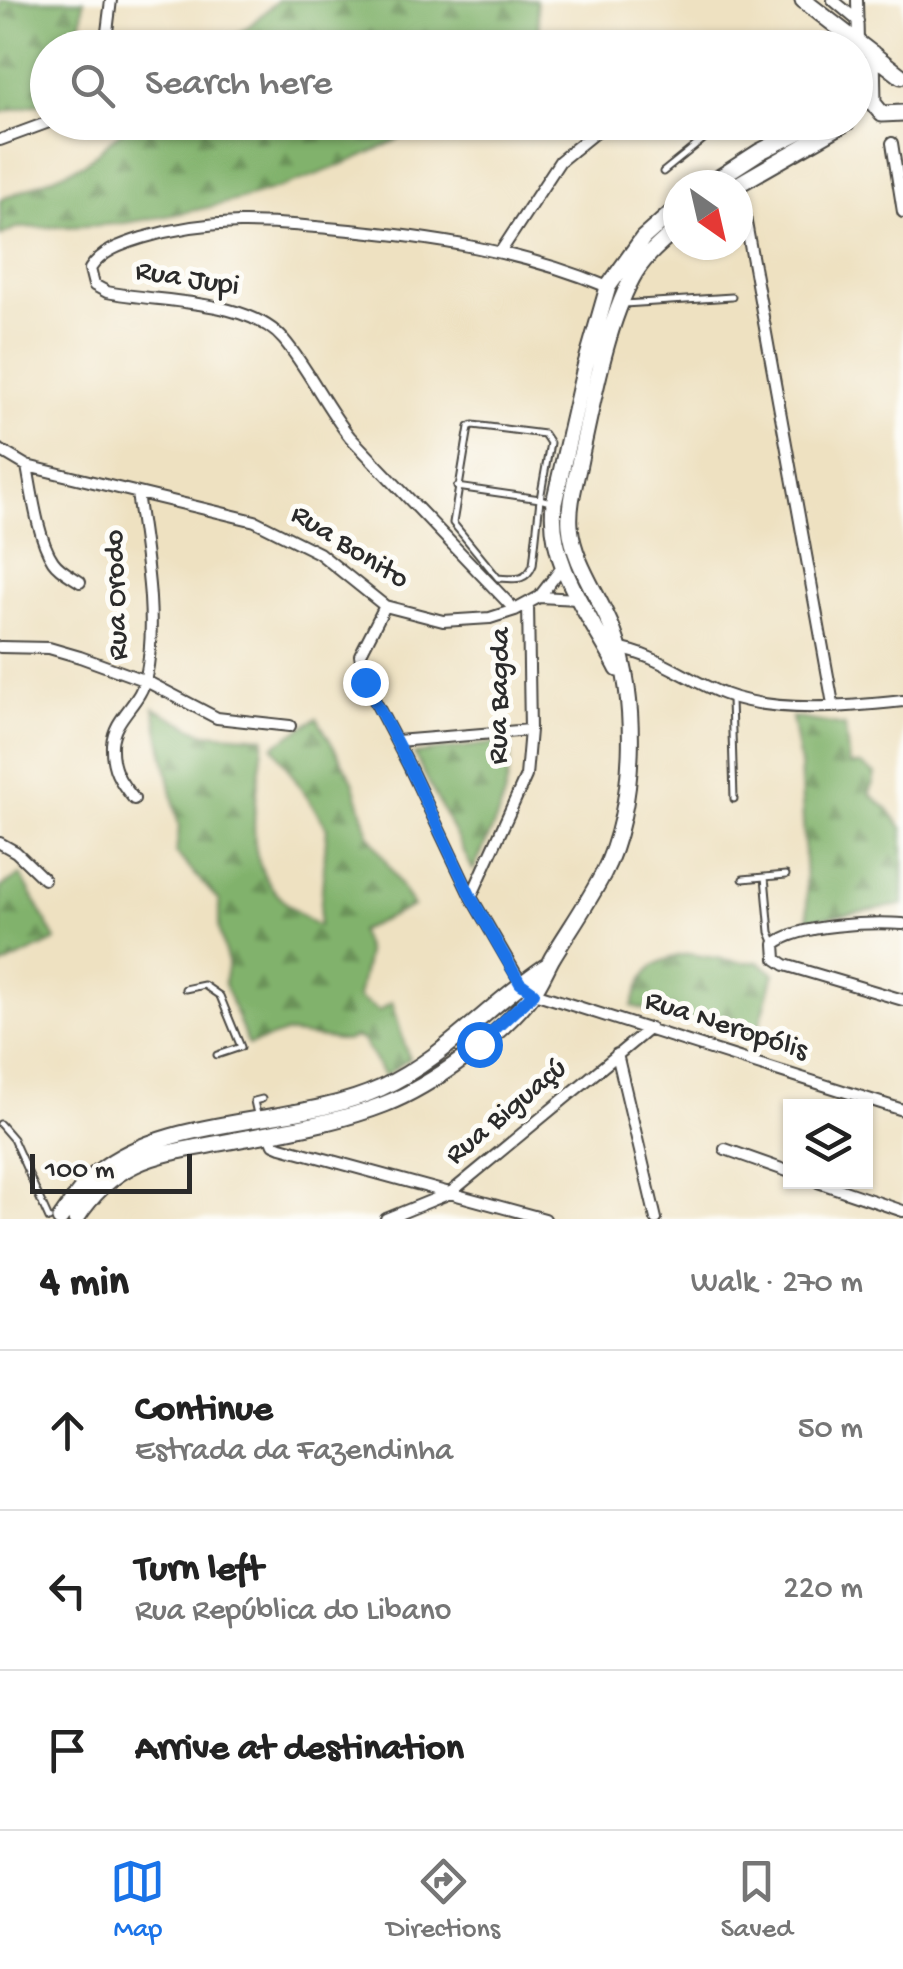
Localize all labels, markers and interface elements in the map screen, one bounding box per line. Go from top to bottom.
search box [30,30,873,140]
icon: search [65,58,120,113]
text: Search here [145,63,332,107]
north arrow [663,170,753,260]
street label: Rua Jupi [133,255,241,305]
street label: Rua Bonito [283,498,415,598]
street label: Rua Orodo [98,529,138,661]
street label: Rua Bagda [482,626,520,765]
route end [343,660,389,706]
street label: Rua Neropólis [640,984,813,1070]
route start [457,1022,503,1068]
street label: Rua Biguaçú [439,1052,575,1174]
map controls [783,1099,873,1189]
button: layers [783,1099,873,1189]
scale bar [30,1149,192,1194]
text: 100 m [45,1155,115,1188]
text: 4 min [40,1260,129,1309]
text: Walk · 270 m [691,1265,863,1303]
text: Continue [135,1389,273,1433]
icon: ahead [40,1403,95,1458]
text: 50 m [798,1411,863,1449]
text: Estrada da Fazendinha [135,1433,453,1471]
text: Turn left [135,1549,263,1593]
icon: left [40,1563,95,1618]
text: 220 m [783,1571,863,1609]
text: Rua República do Libano [135,1593,451,1631]
icon: arrive [40,1723,95,1778]
text: Arrive at destination [135,1728,464,1772]
tab: Map [110,1854,165,1947]
tab: Directions [386,1854,500,1947]
tab: Saved [721,1854,793,1947]

